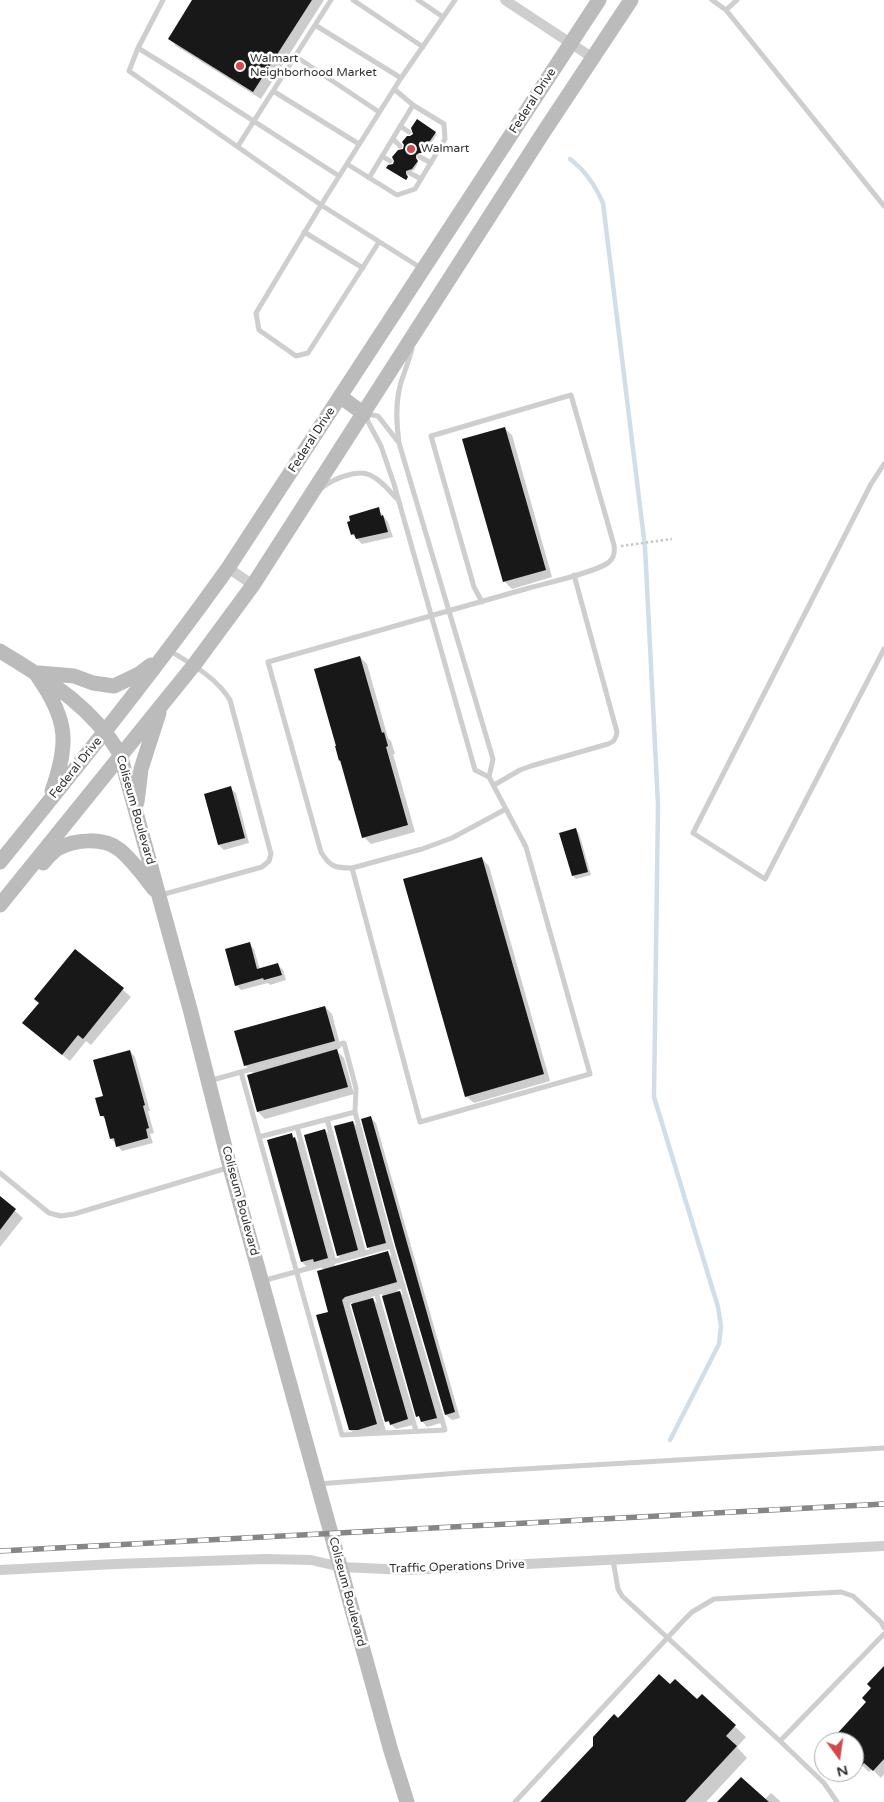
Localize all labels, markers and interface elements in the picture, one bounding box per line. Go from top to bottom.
place label: Walmart Neighborhood Market [250,52,377,80]
marker: Walmart Neighborhood Market [234,60,246,72]
street label: Federal Drive [507,66,559,136]
place label: Walmart [421,142,469,156]
marker: Walmart [405,143,417,155]
street label: Federal Drive [286,405,338,475]
street label: Federal Drive [47,734,105,802]
street label: Coliseum Boulevard [113,754,157,866]
street label: Coliseum Boulevard [218,1145,262,1257]
street label: Coliseum Boulevard [325,1536,369,1648]
street label: Traffic Operations Drive [389,1557,525,1577]
north arrow [814,1732,864,1782]
text: N [835,1761,850,1781]

